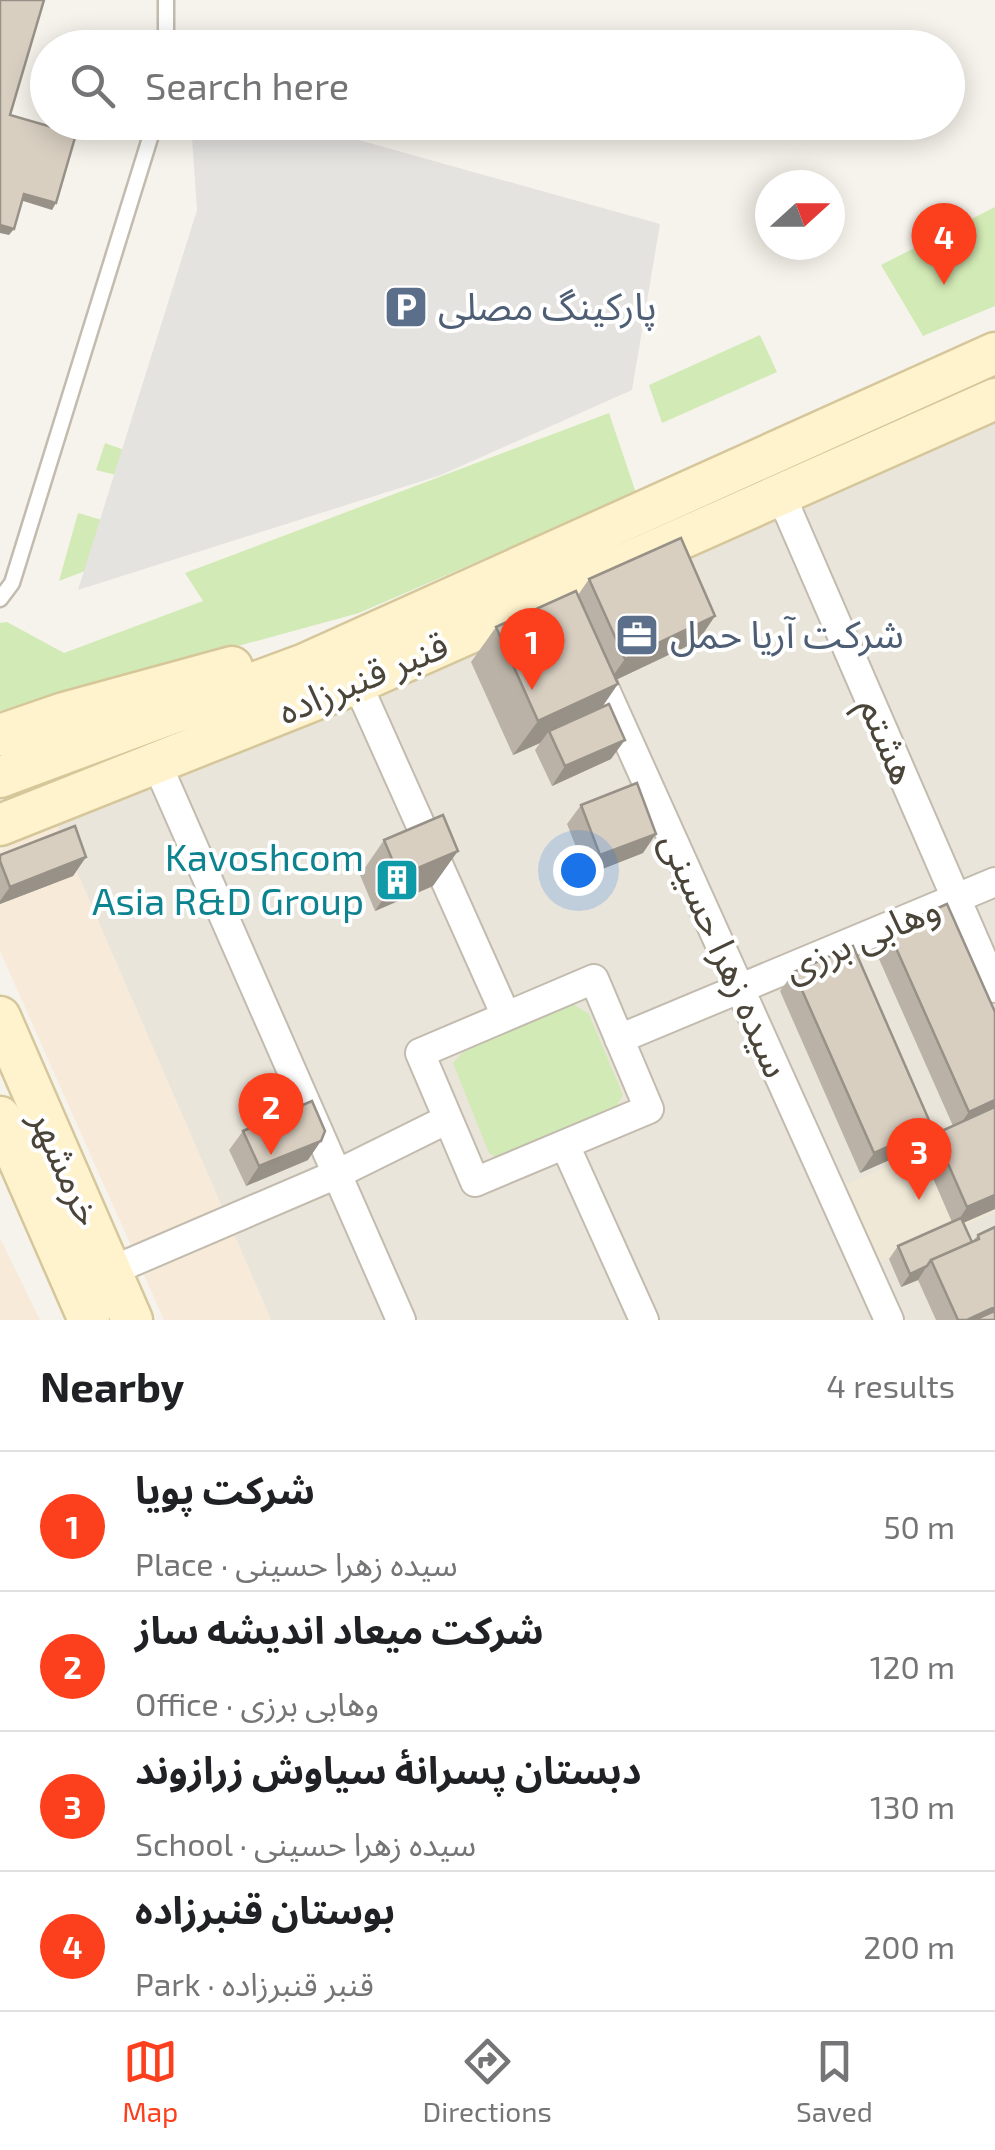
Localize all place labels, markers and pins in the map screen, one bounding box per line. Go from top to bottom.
pin: 4 [912,202,976,285]
place label: پارکینگ مصلی [438,282,657,331]
parking icon: پارکینگ مصلی [383,284,429,330]
pin: 1 [500,608,564,690]
place label: شرکت آریا حمل [670,610,904,657]
office icon: شرکت آریا حمل [614,612,660,658]
place label: Kavoshcom Asia R&D Group [92,833,364,923]
building icon: Kavoshcom Asia R&D Group [374,857,420,903]
pin: 2 [238,1072,304,1155]
pin: 3 [886,1118,952,1200]

